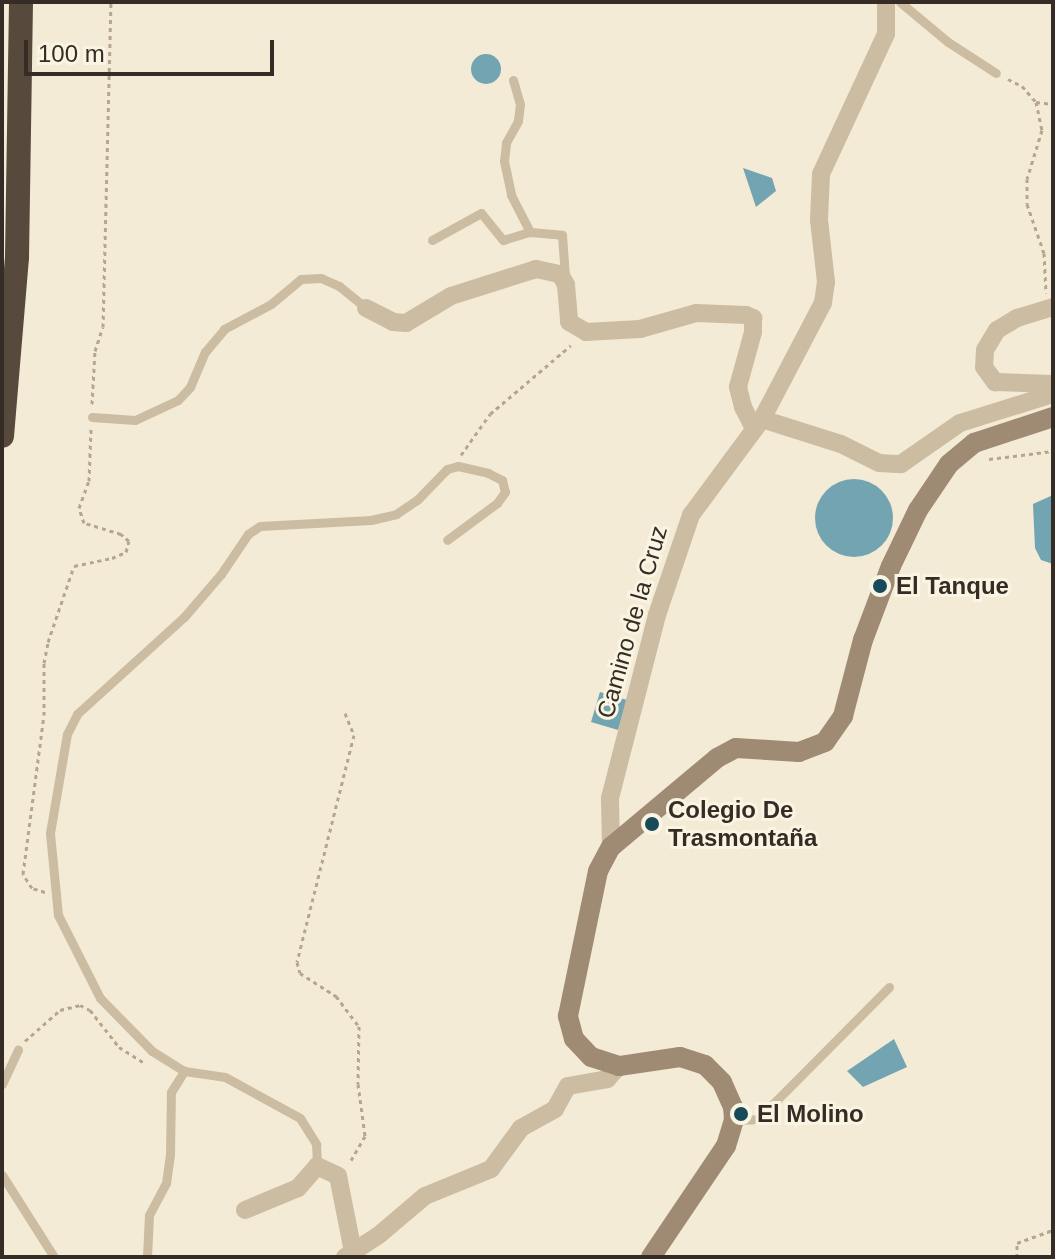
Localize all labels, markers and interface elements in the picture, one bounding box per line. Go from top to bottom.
scale bar [28,24,278,74]
text: 100 m [38,40,105,67]
street label: Camino de la Cruz [591,523,673,721]
place label: El Tanque [896,572,1009,600]
marker: El Tanque [871,577,889,595]
place label: Colegio De Trasmontaña [668,796,817,852]
marker: Colegio De Trasmontaña [643,815,661,833]
place label: El Molino [757,1100,864,1128]
marker: El Molino [732,1105,750,1123]

